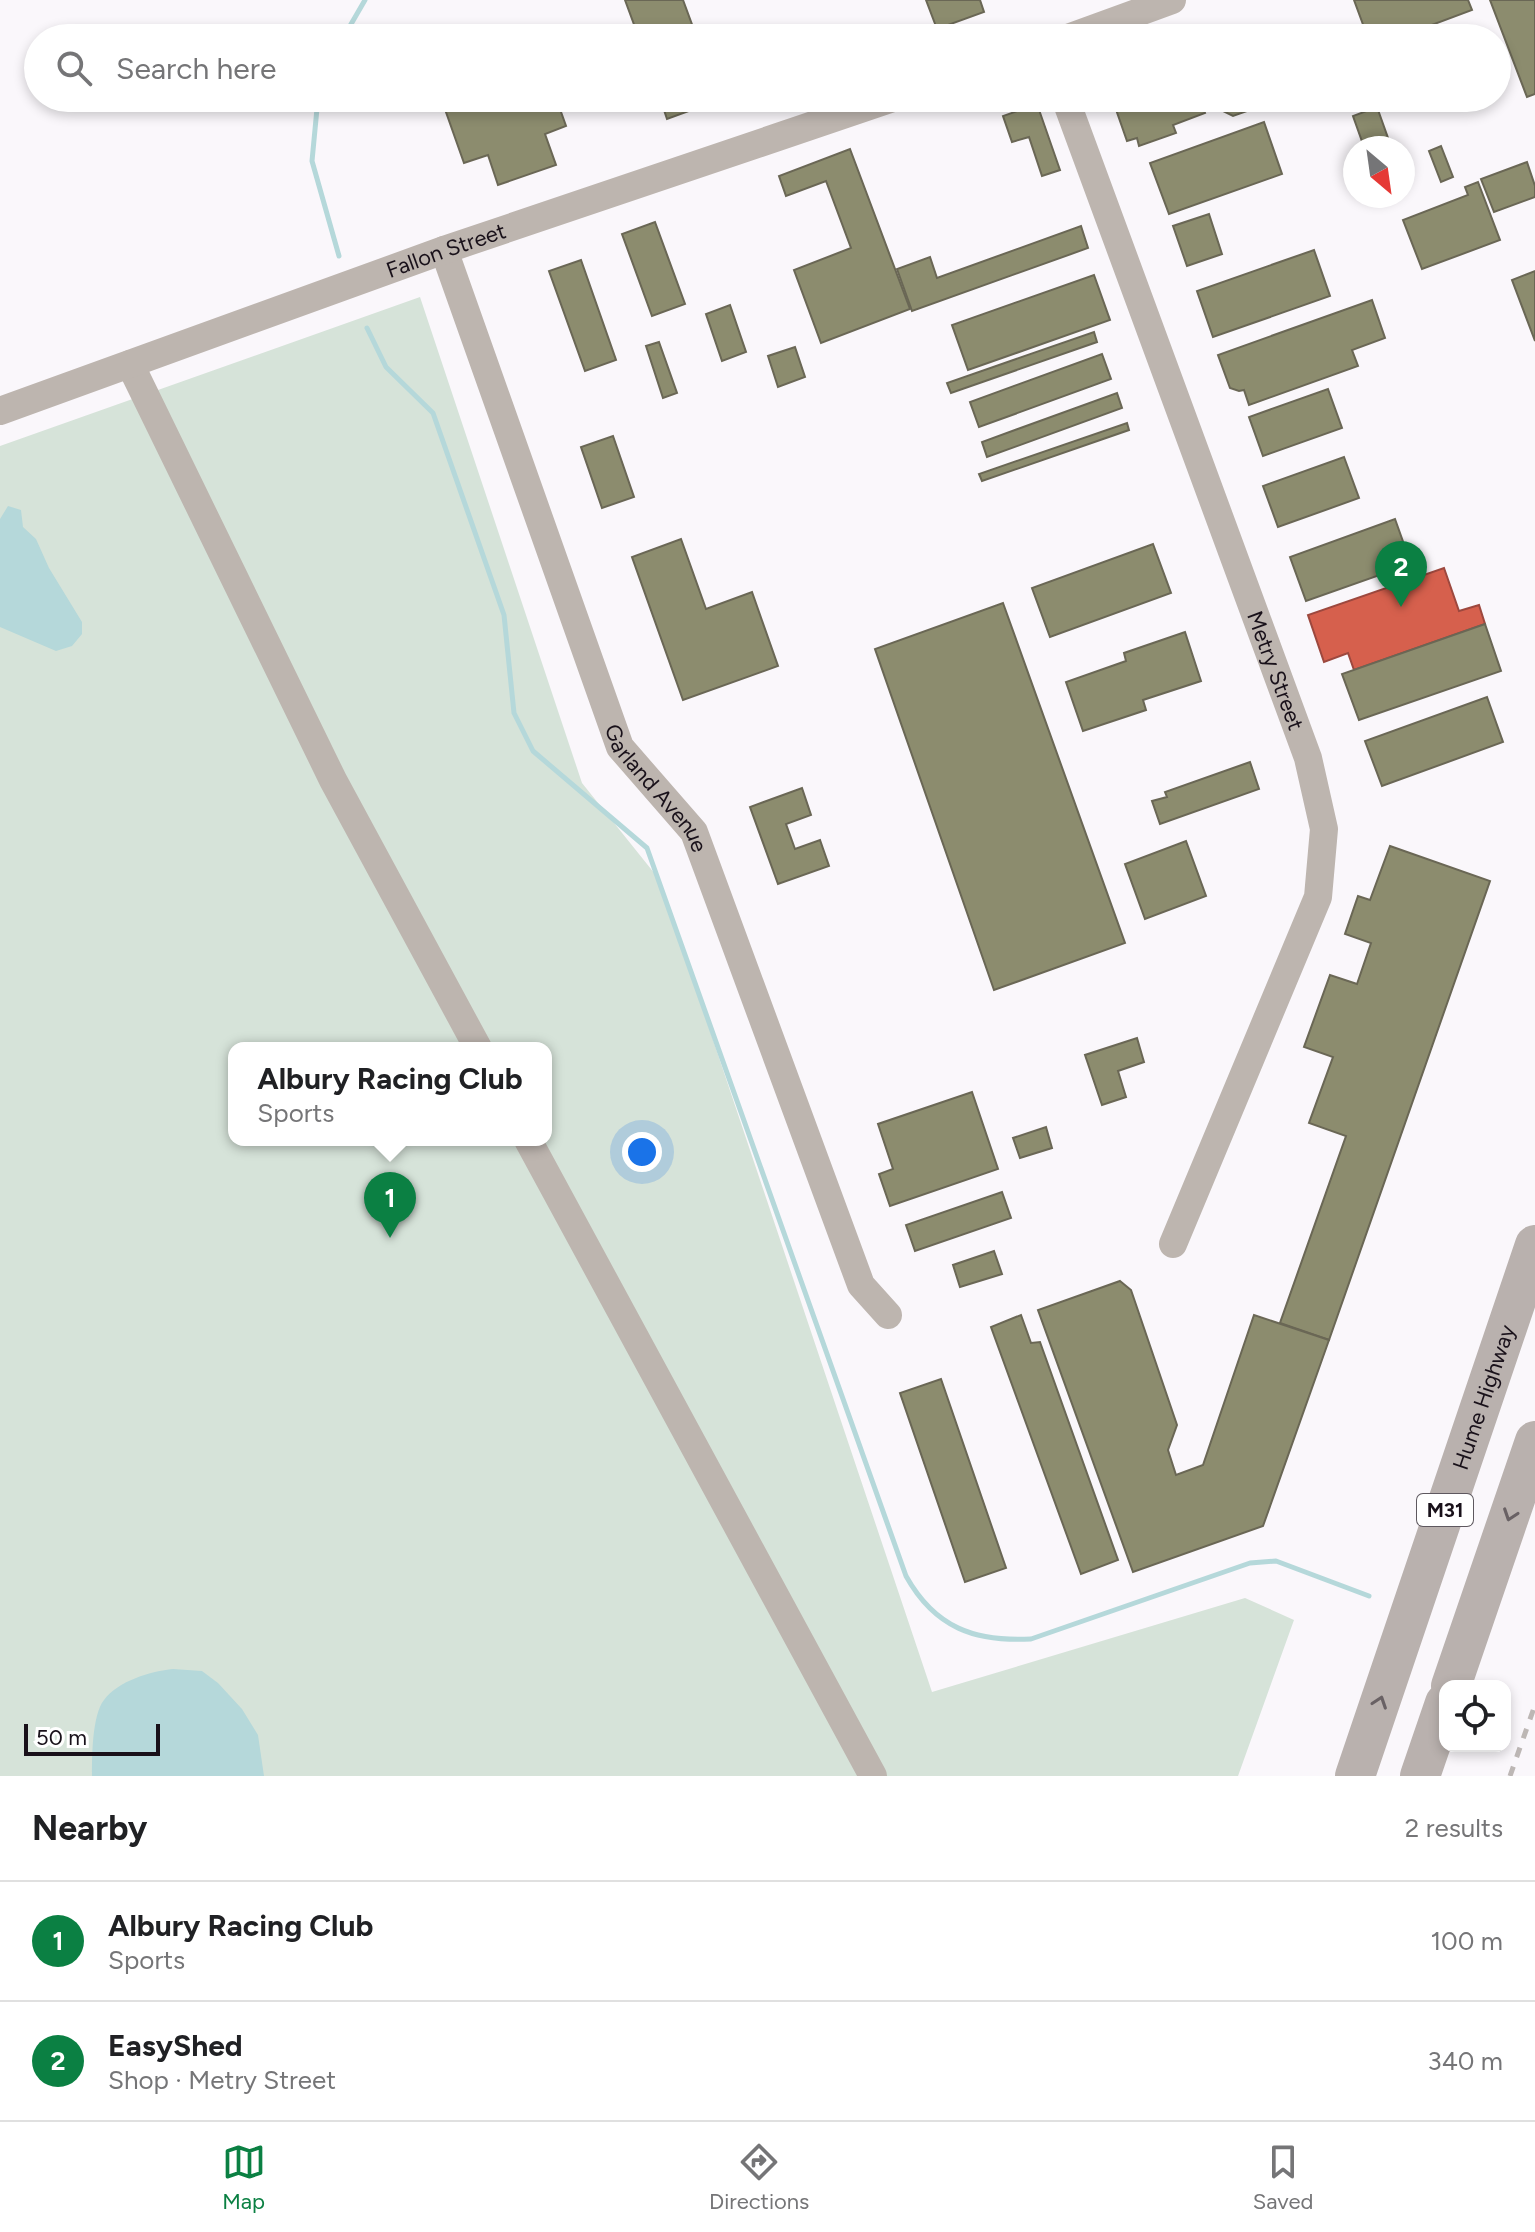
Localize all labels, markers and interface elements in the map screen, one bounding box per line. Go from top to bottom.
search box [24,24,1511,112]
icon: search [52,46,96,90]
text: Search here [116,50,276,87]
north arrow [1343,136,1415,208]
street label: Fallon Street [382,217,509,284]
pin: 2 [1375,541,1427,607]
street label: Metry Street [1241,607,1310,734]
street label: Garland Avenue [599,721,713,856]
popup [228,1042,552,1146]
text: Albury Racing Club [257,1060,523,1097]
text: Sports [257,1097,334,1129]
your location [622,1132,662,1172]
pin: 1 [364,1172,416,1238]
street label: Hume Highway [1447,1321,1521,1473]
road number: M31 [1417,1494,1473,1526]
one-way arrow [1503,1507,1519,1521]
map controls [1439,1680,1511,1752]
button: locate [1439,1680,1511,1752]
one-way arrow [1371,1696,1387,1710]
scale bar [24,1720,160,1756]
text: 50 m [36,1724,87,1751]
text: Nearby [32,1808,147,1849]
text: 2 results [1405,1812,1503,1844]
text: Albury Racing Club [108,1907,373,1944]
text: 1 [53,1925,63,1957]
text: 100 m [1430,1925,1503,1957]
text: Sports [108,1944,185,1976]
text: EasyShed [108,2027,243,2064]
text: 2 [50,2045,66,2077]
text: 340 m [1427,2045,1503,2077]
text: Shop · Metry Street [108,2064,336,2096]
tab: Map [222,2140,266,2215]
tab: Directions [709,2140,809,2215]
tab: Saved [1253,2140,1313,2215]

